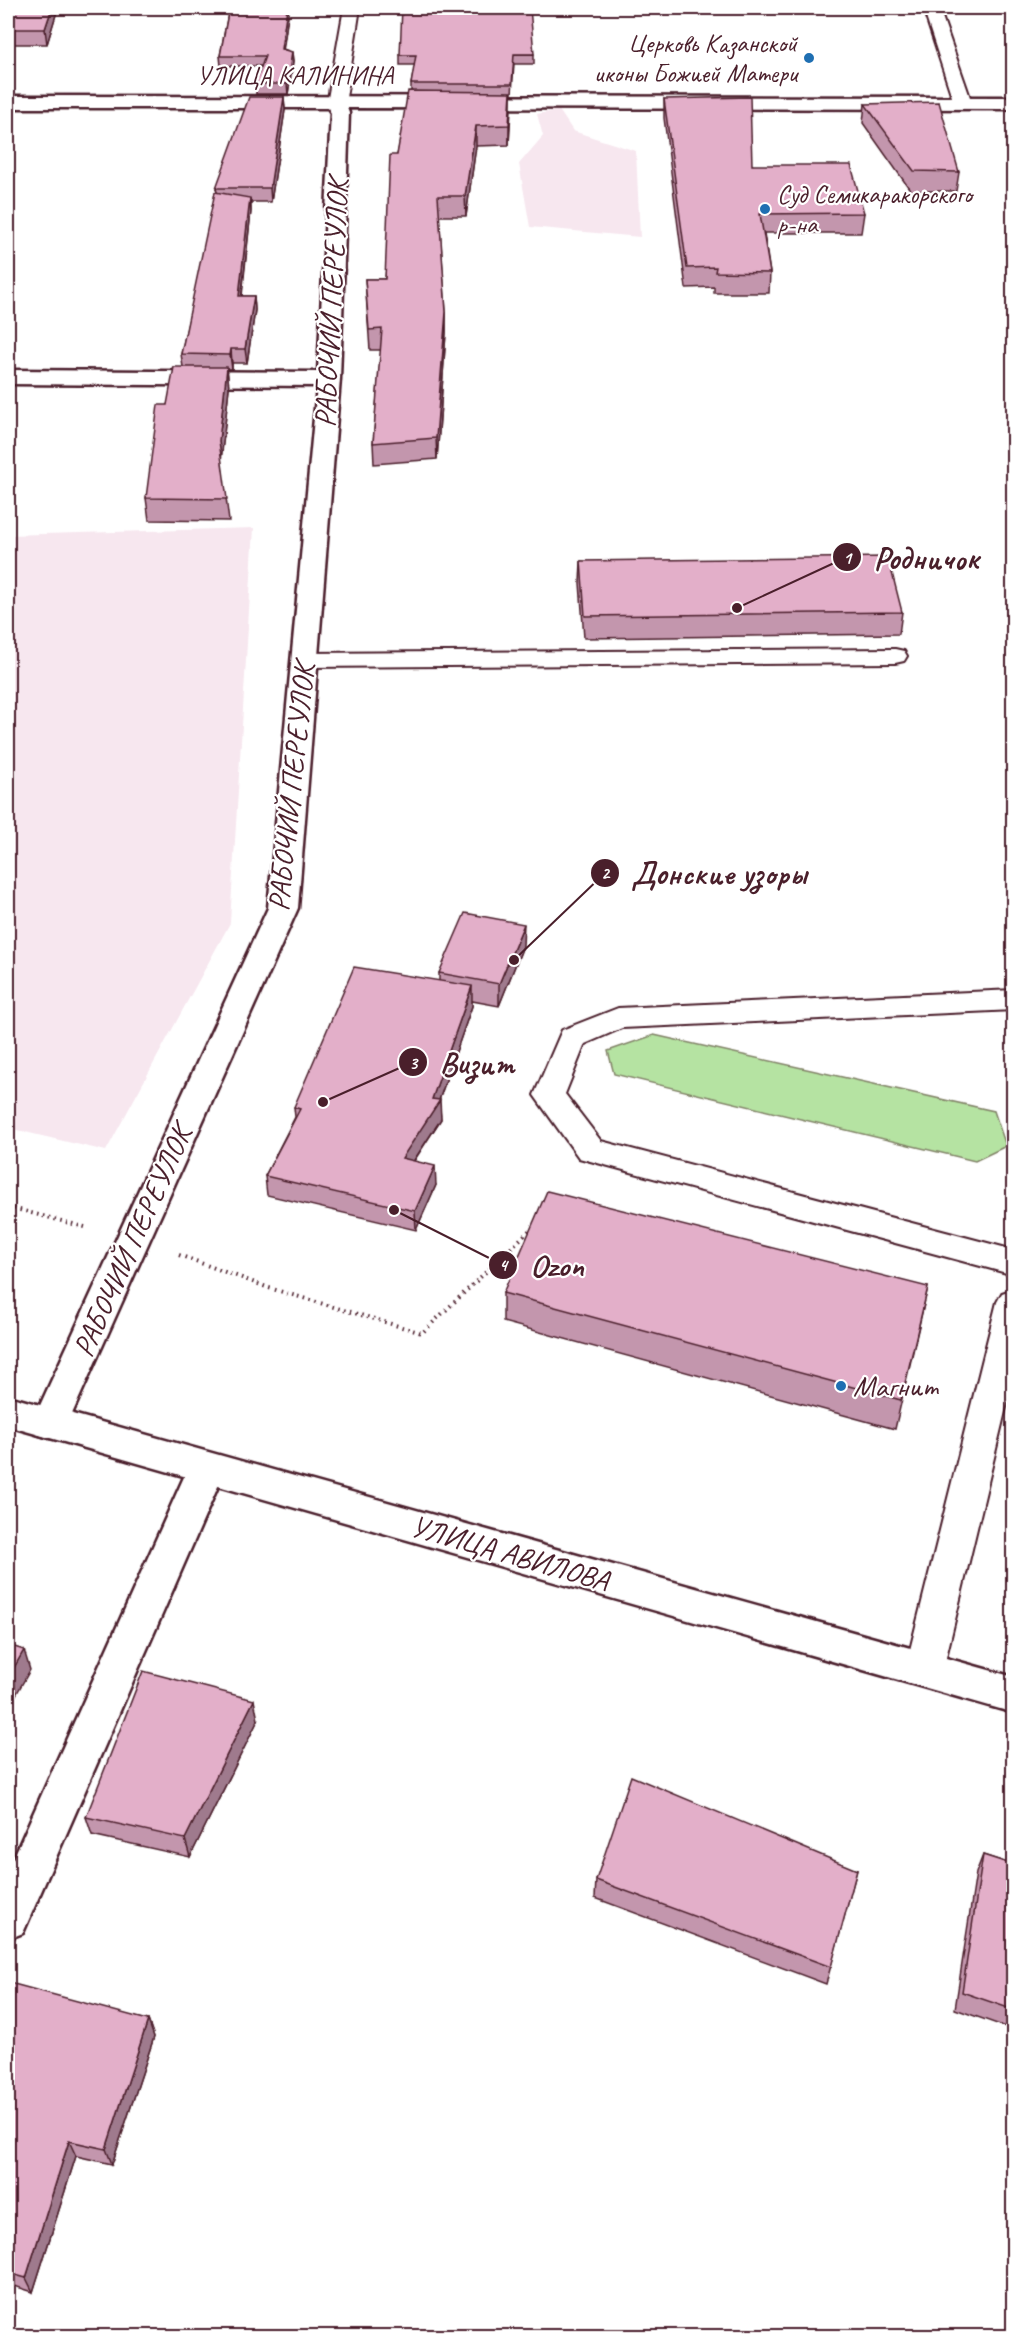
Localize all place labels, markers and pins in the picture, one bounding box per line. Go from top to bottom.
place label: Церковь Казанской иконы Божией Матери [594,27,800,90]
marker: Церковь Казанской иконы Божией Матери [802,51,816,65]
place label: Суд Семикаракорского р-на [777,178,975,241]
marker: Суд Семикаракорского р-на [758,202,772,216]
callout: Родничок [832,532,991,582]
callout: Донские узоры [590,848,819,898]
callout: Визит [398,1037,527,1087]
callout: Ozon [488,1240,596,1290]
place label: Магнит [853,1367,939,1405]
marker: Магнит [834,1379,848,1393]

